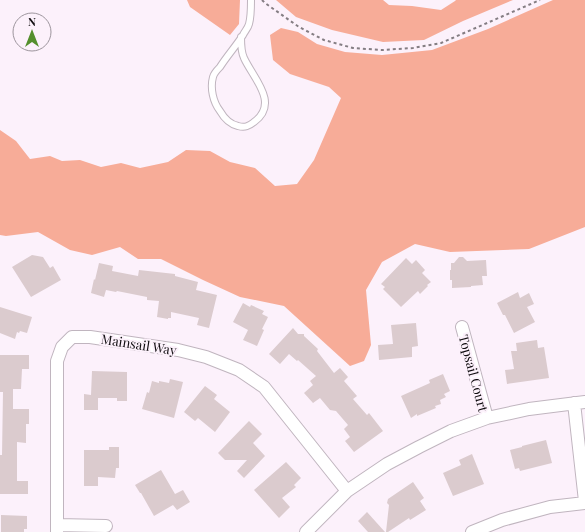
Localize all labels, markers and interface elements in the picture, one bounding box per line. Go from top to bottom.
north arrow [12,12,52,52]
text: N [28,14,36,29]
street label: Mainsail Way [100,330,178,358]
street label: Topsail Court [456,333,493,414]

